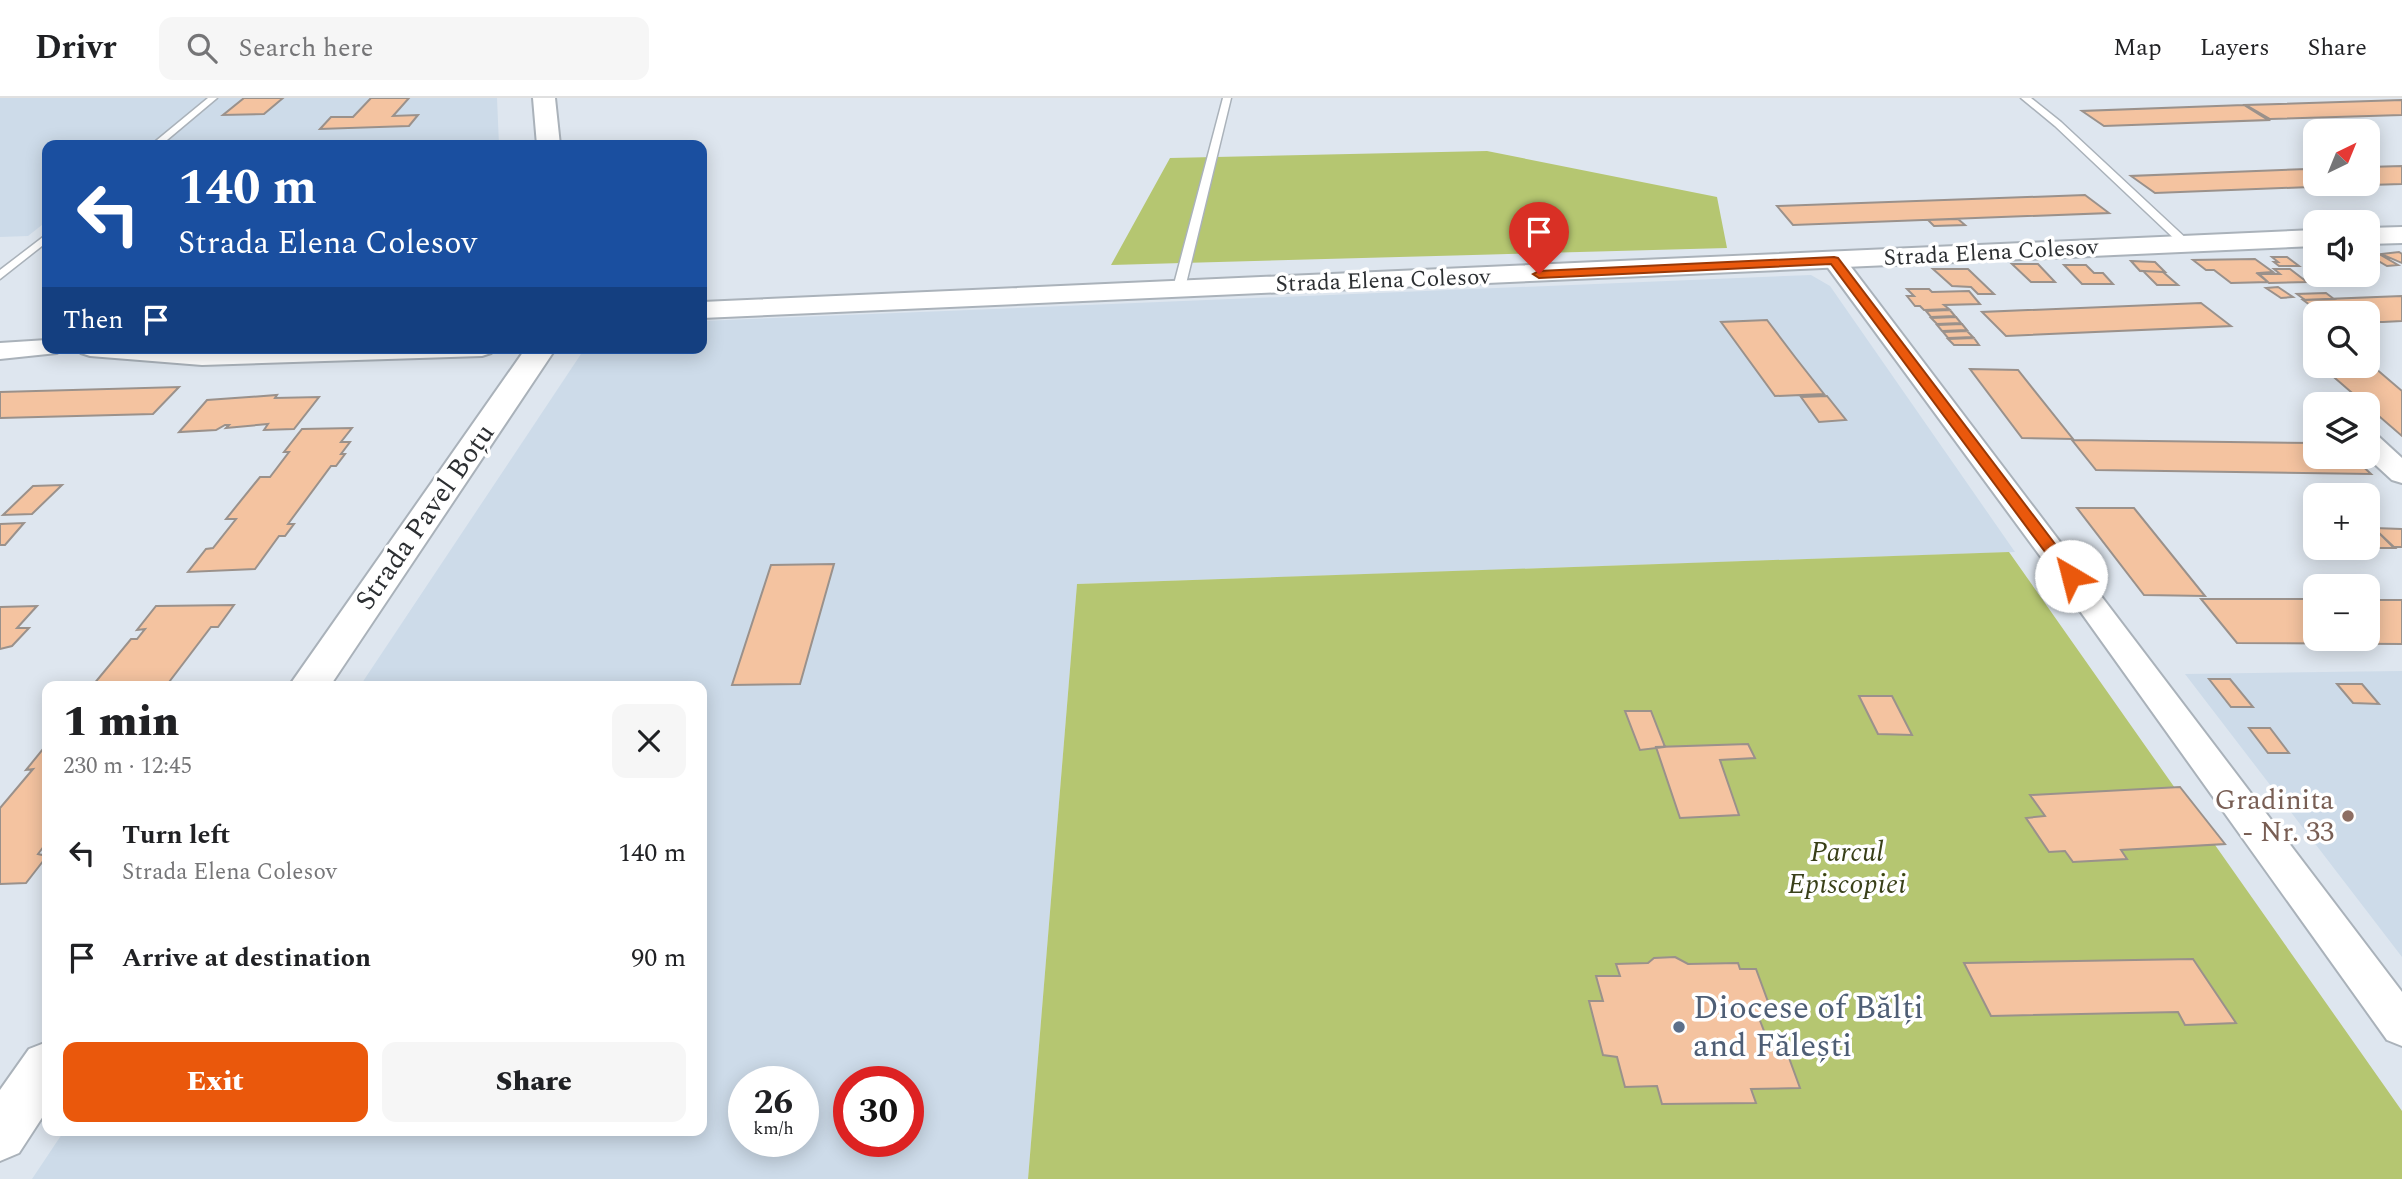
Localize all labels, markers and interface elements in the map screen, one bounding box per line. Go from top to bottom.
search box [159,17,649,80]
text: Drivr [35,23,117,73]
text: Search here [239,28,373,68]
icon: search [183,29,221,67]
text: Map [2113,30,2162,66]
text: Layers [2200,30,2270,66]
text: Share [2308,30,2367,66]
north arrow [2303,119,2380,196]
map controls [2303,119,2380,651]
text: 140 m [178,151,317,226]
icon: left [63,168,154,259]
pin [1509,202,1569,274]
button: sound [2303,210,2380,287]
icon: arrive [1520,213,1558,251]
text: Strada Elena Colesov [178,219,477,268]
street label: Strada Elena Colesov [1883,230,2100,276]
street label: Strada Elena Colesov [1275,260,1492,302]
text: Then [63,300,123,340]
icon: arrive [137,301,175,339]
button: search [2303,301,2380,378]
button: layers [2303,392,2380,469]
street label: Strada Pavel Boțu [344,415,506,619]
button: + [2303,483,2380,560]
position arrow [2034,539,2108,613]
button: − [2303,574,2380,651]
text: 1 min [63,691,179,754]
button: close [612,704,686,778]
text: 230 m · 12:45 [63,749,192,784]
place label: Gradinita - Nr. 33 [2214,779,2334,854]
marker: Gradinita - Nr. 33 [2340,808,2356,824]
text: Turn left [122,815,230,855]
park label: Parcul Episcopiei [1788,831,1906,906]
text: 140 m [618,833,686,873]
icon: left [63,834,101,872]
text: Strada Elena Colesov [122,855,337,890]
text: Arrive at destination [122,938,371,978]
text: 90 m [631,938,686,978]
icon: arrive [63,939,101,977]
place label: Diocese of Bălți and Fălești [1693,983,1924,1071]
marker: Diocese of Bălți and Fălești [1671,1019,1687,1035]
button: Exit [63,1042,368,1122]
button: Share [382,1042,686,1122]
speed limit sign: 30 [833,1066,924,1157]
text: 26 [754,1076,793,1129]
text: km/h [753,1115,794,1142]

